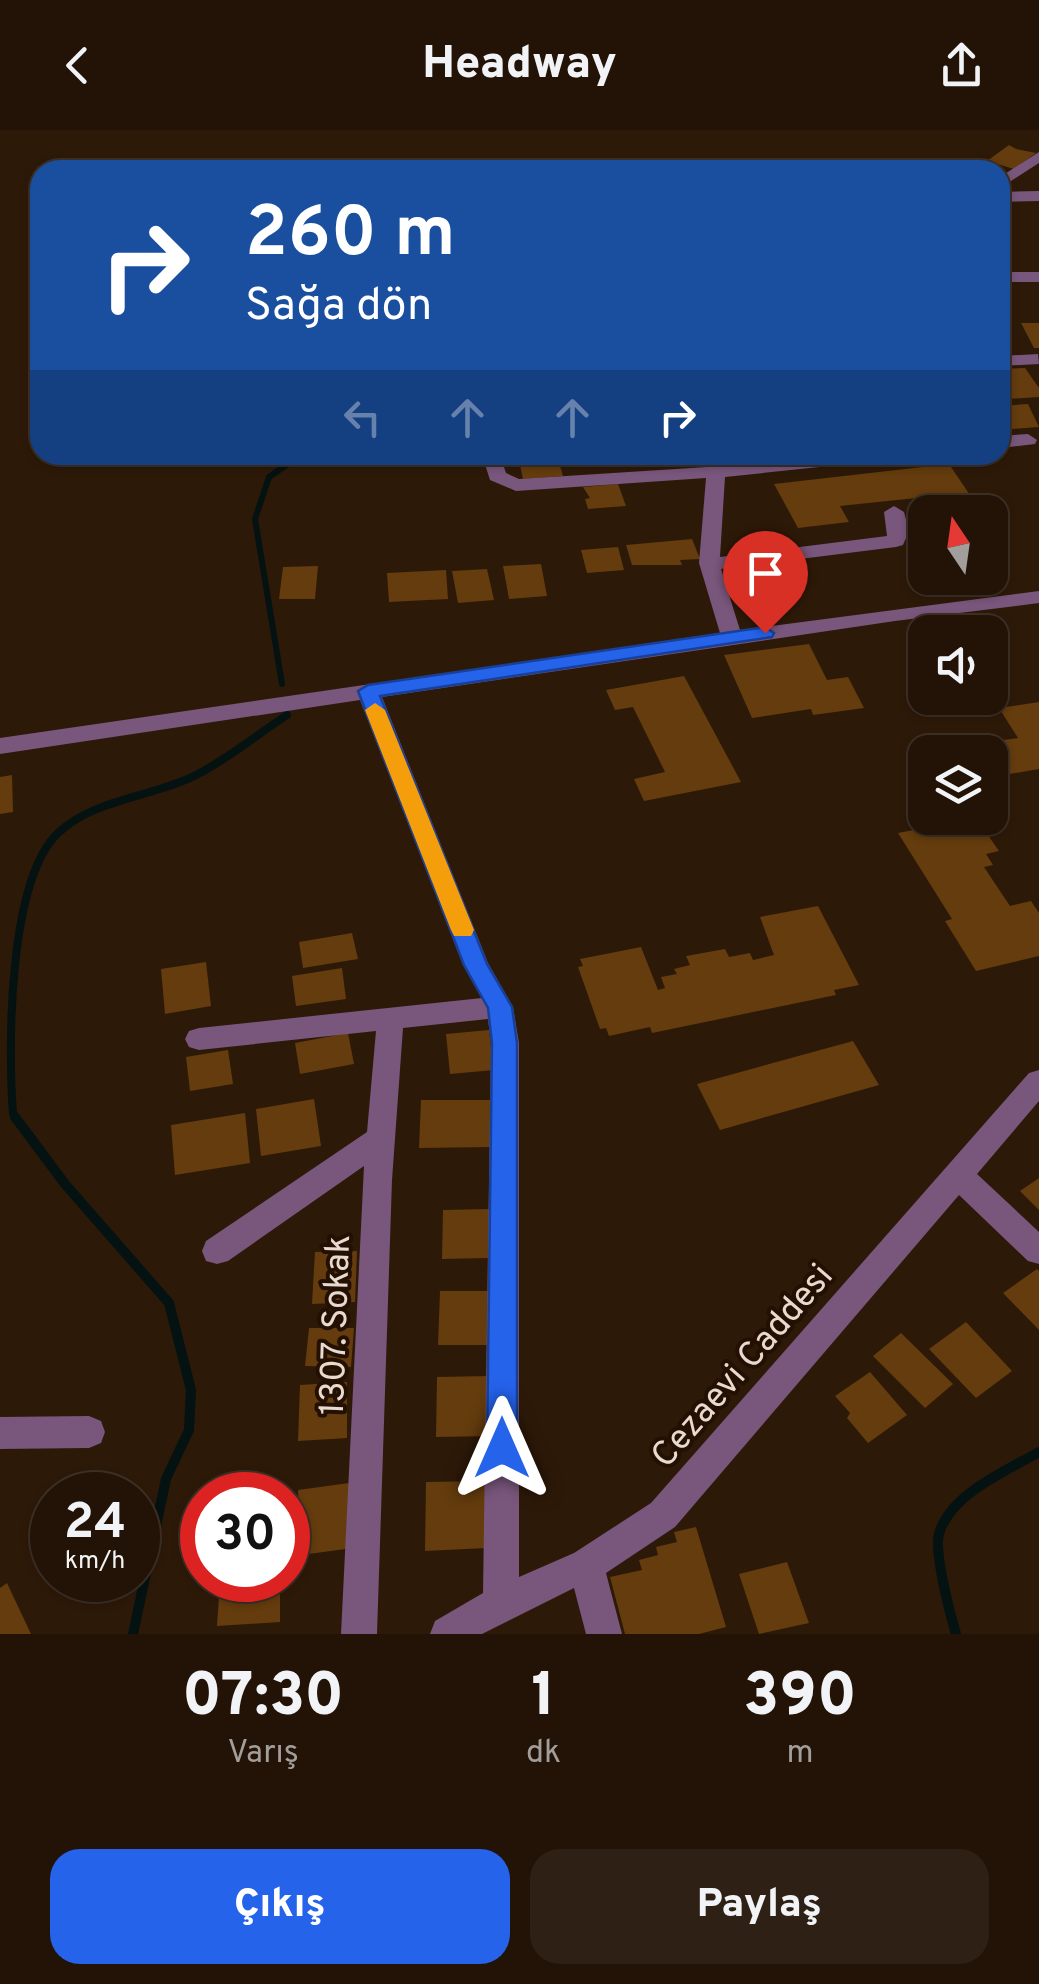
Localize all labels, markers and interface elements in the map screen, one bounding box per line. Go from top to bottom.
text: Headway [422,37,617,94]
icon: back [50,38,105,93]
icon: share [934,38,989,93]
text: 260 m [245,192,456,281]
icon: right [80,200,210,330]
text: Sağa dön [245,279,432,336]
icon: left [335,390,390,445]
icon: ahead [440,390,495,445]
icon: ahead [545,390,600,445]
icon: right [650,390,705,445]
north arrow [908,495,1008,595]
map controls [908,495,1008,835]
pin [723,531,808,634]
icon: arrive [738,546,793,601]
button: sound [908,615,1008,715]
button: layers [908,735,1008,835]
street label: 1307. Sokak [312,1234,362,1416]
street label: Cezaevi Caddesi [643,1256,844,1478]
position arrow [450,1396,554,1500]
speed limit sign: 30 [180,1472,310,1602]
text: 24 [64,1493,126,1556]
text: km/h [65,1546,125,1578]
text: 07:30 [182,1661,344,1737]
text: 1 [531,1661,556,1737]
text: 390 [743,1661,857,1737]
text: Varış [227,1734,299,1774]
text: dk [526,1734,561,1774]
text: m [786,1734,814,1774]
button: Çıkış [50,1849,510,1964]
button: Paylaş [530,1849,989,1964]

